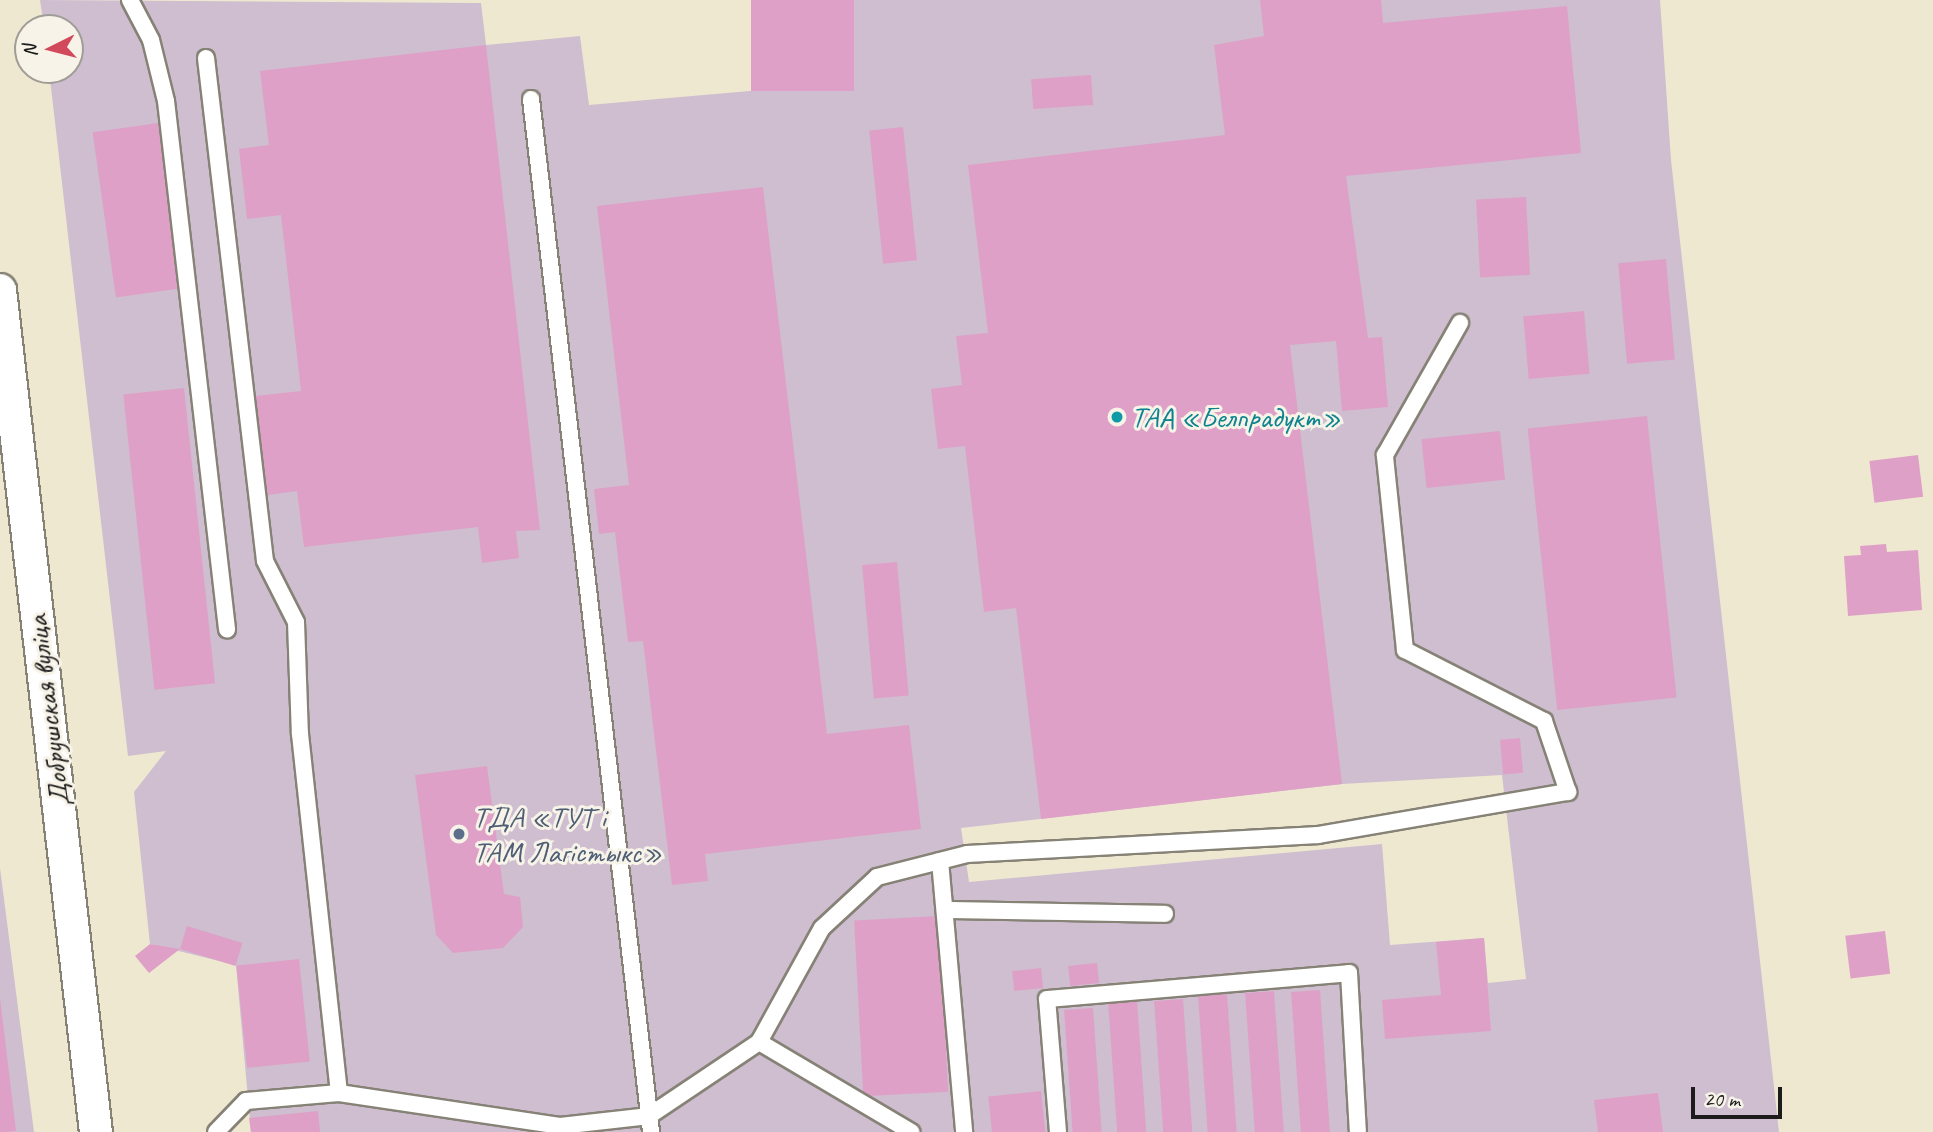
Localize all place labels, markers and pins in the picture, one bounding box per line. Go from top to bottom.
place label: ТАА «Белпрадукт» [1131,399,1341,435]
marker: ТАА «Белпрадукт» [1109,409,1125,425]
place label: ТДА «ТУТ і ТАМ Лагістыкс» [473,799,662,870]
marker: ТДА «ТУТ і ТАМ Лагістыкс» [451,826,467,842]

